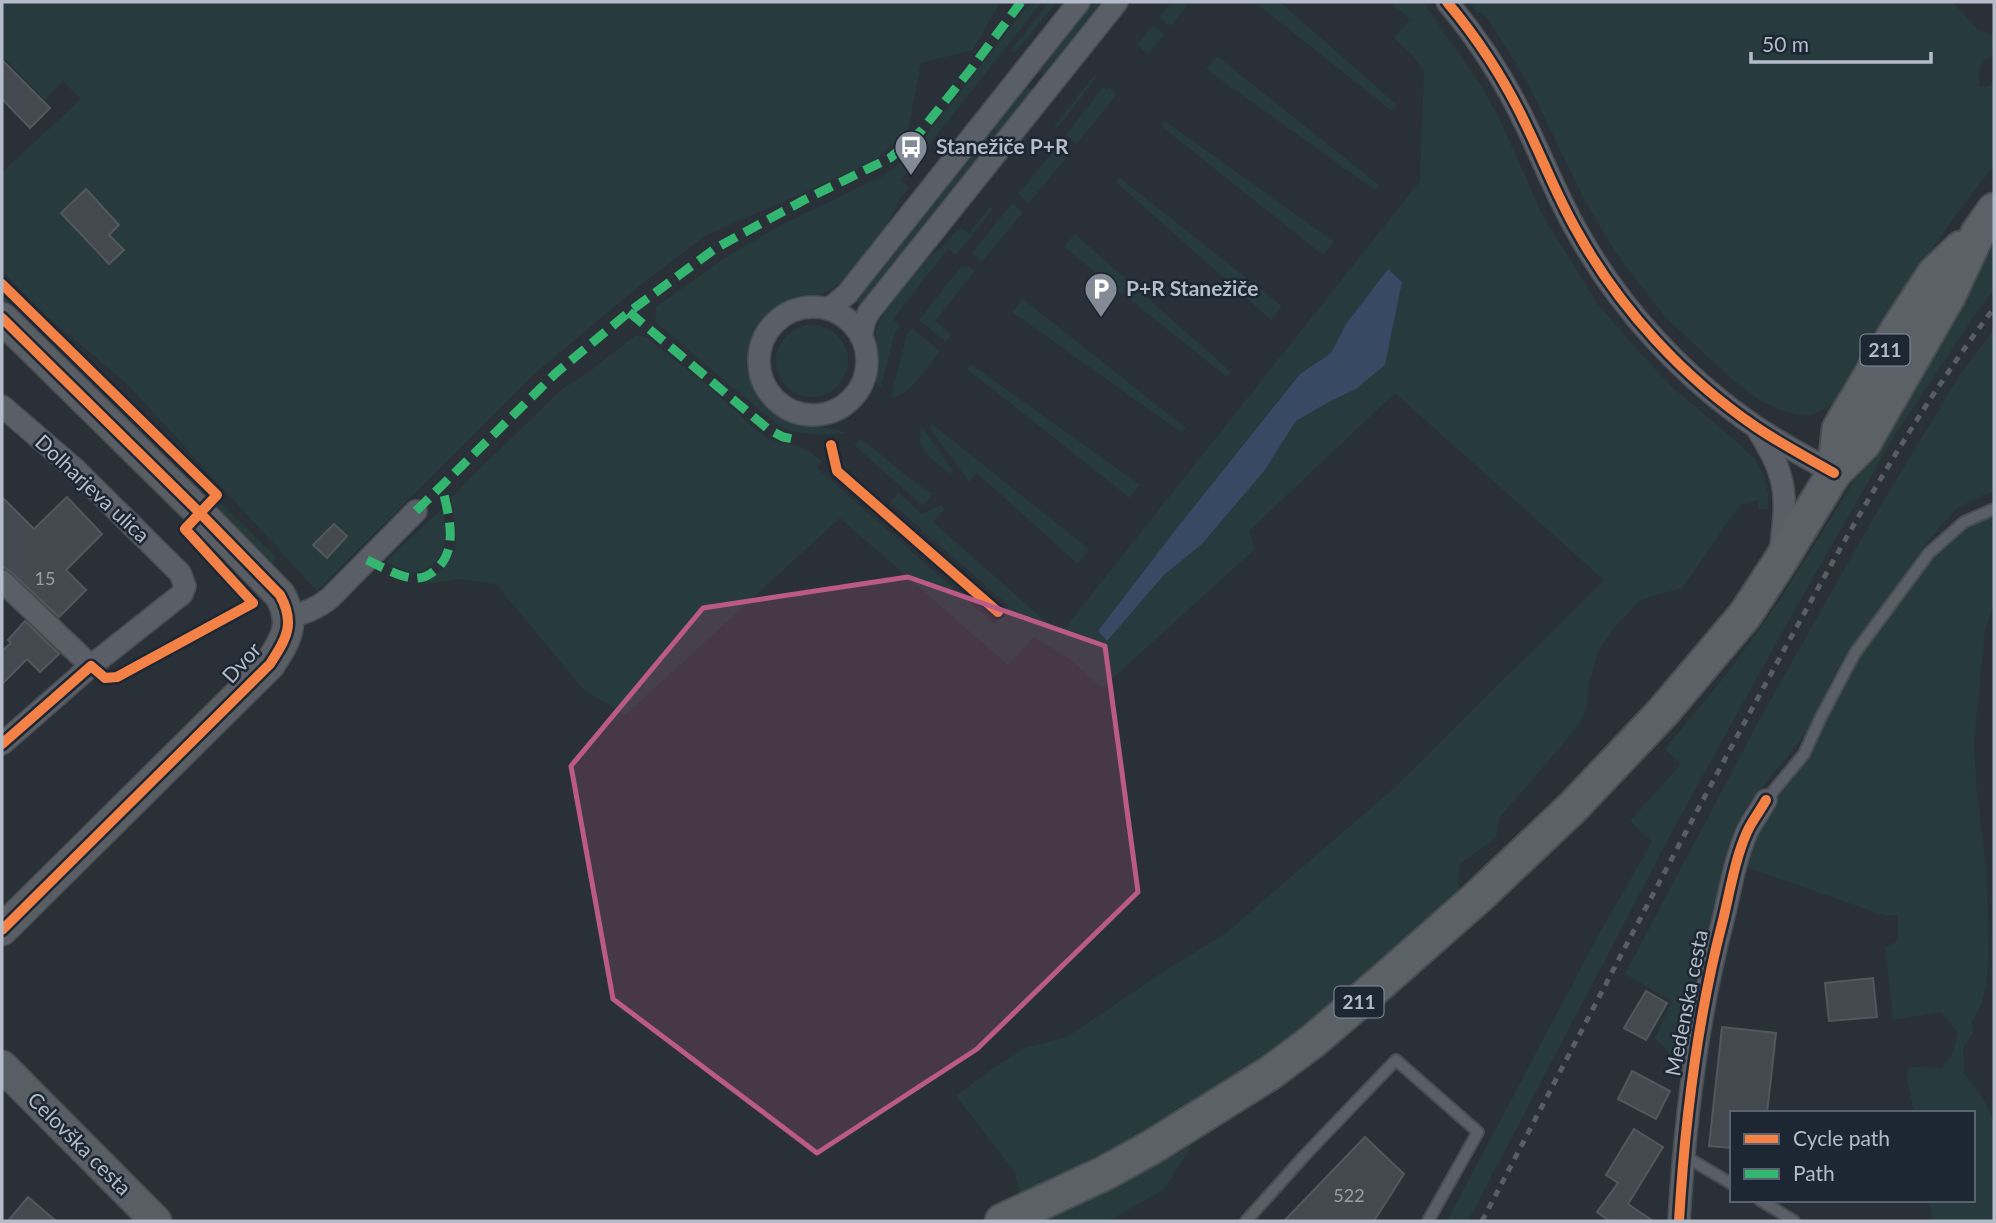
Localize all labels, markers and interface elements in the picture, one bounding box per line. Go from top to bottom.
scale bar [1751,21,1931,65]
text: 50 m [1762,31,1809,56]
bus stop icon: Stanežiče P+R [892,128,930,177]
place label: Stanežiče P+R [936,133,1069,158]
parking icon: P+R Stanežiče [1082,270,1120,319]
place label: P+R Stanežiče [1126,275,1259,300]
road number: 211 [1860,334,1910,366]
street label: Dolharjeva ulica [31,429,155,547]
house number: 15 [35,567,55,589]
street label: Dvor [216,636,266,687]
street label: Medenska cesta [1659,927,1712,1078]
road number: 211 [1334,986,1384,1018]
street label: Celovška cesta [23,1086,137,1200]
legend [1730,1111,1975,1202]
text: Cycle path [1793,1125,1890,1150]
text: Path [1793,1160,1835,1185]
house number: 522 [1333,1184,1365,1206]

